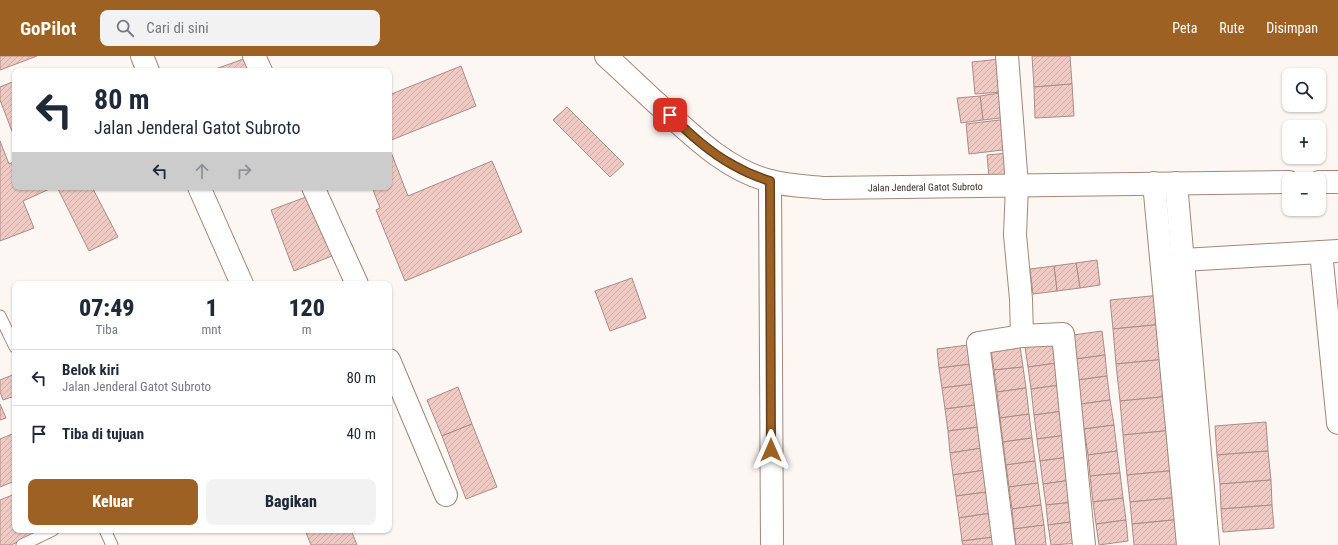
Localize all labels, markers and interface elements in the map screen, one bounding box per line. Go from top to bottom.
search box [100,10,380,46]
text: GoPilot [20,17,76,40]
icon: search [114,17,136,39]
text: Cari di sini [146,19,209,37]
text: Peta [1172,20,1197,36]
text: Rute [1219,20,1244,36]
text: Disimpan [1266,20,1318,36]
map controls [1282,68,1326,216]
button: search [1282,68,1326,112]
text: 80 m [94,83,150,116]
icon: left [28,84,80,136]
pin [653,98,687,132]
icon: arrive [659,104,681,126]
text: Jalan Jenderal Gatot Subroto [94,117,301,138]
button: + [1282,120,1326,164]
icon: left [149,160,171,182]
icon: ahead [191,160,213,182]
icon: right [233,160,255,182]
button: − [1282,172,1326,216]
street label: Jalan Jenderal Gatot Subroto [868,181,983,193]
text: 07:49 [79,294,135,322]
text: 1 [205,294,218,322]
text: 120 [288,294,325,322]
text: Tiba [96,322,118,337]
text: mnt [202,322,221,337]
text: m [302,322,312,337]
text: Belok kiri [62,361,119,379]
icon: left [28,367,50,389]
text: 80 m [346,369,376,387]
text: Jalan Jenderal Gatot Subroto [62,379,211,394]
icon: arrive [28,423,50,445]
text: Tiba di tujuan [62,425,144,443]
text: 40 m [346,425,376,443]
position arrow [750,429,792,471]
button: Keluar [28,479,198,525]
button: Bagikan [206,479,376,525]

